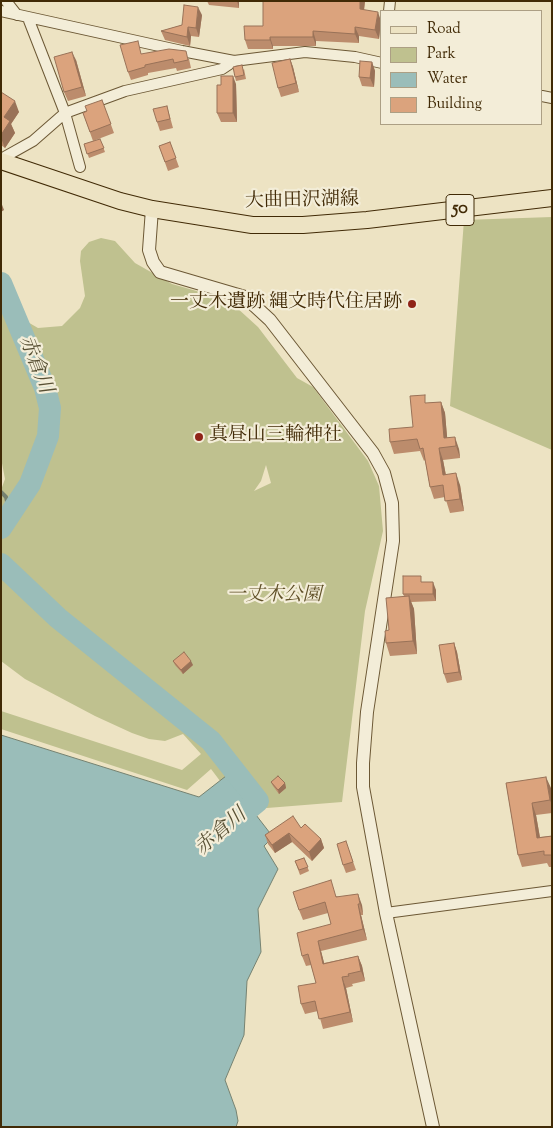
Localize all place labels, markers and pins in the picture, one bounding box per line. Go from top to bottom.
place label: 一丈木遺跡 縄文時代住居跡 [170,293,402,315]
marker: 一丈木遺跡 縄文時代住居跡 [406,298,418,310]
place label: 真昼山三輪神社 [209,426,342,448]
marker: 真昼山三輪神社 [193,431,205,443]

